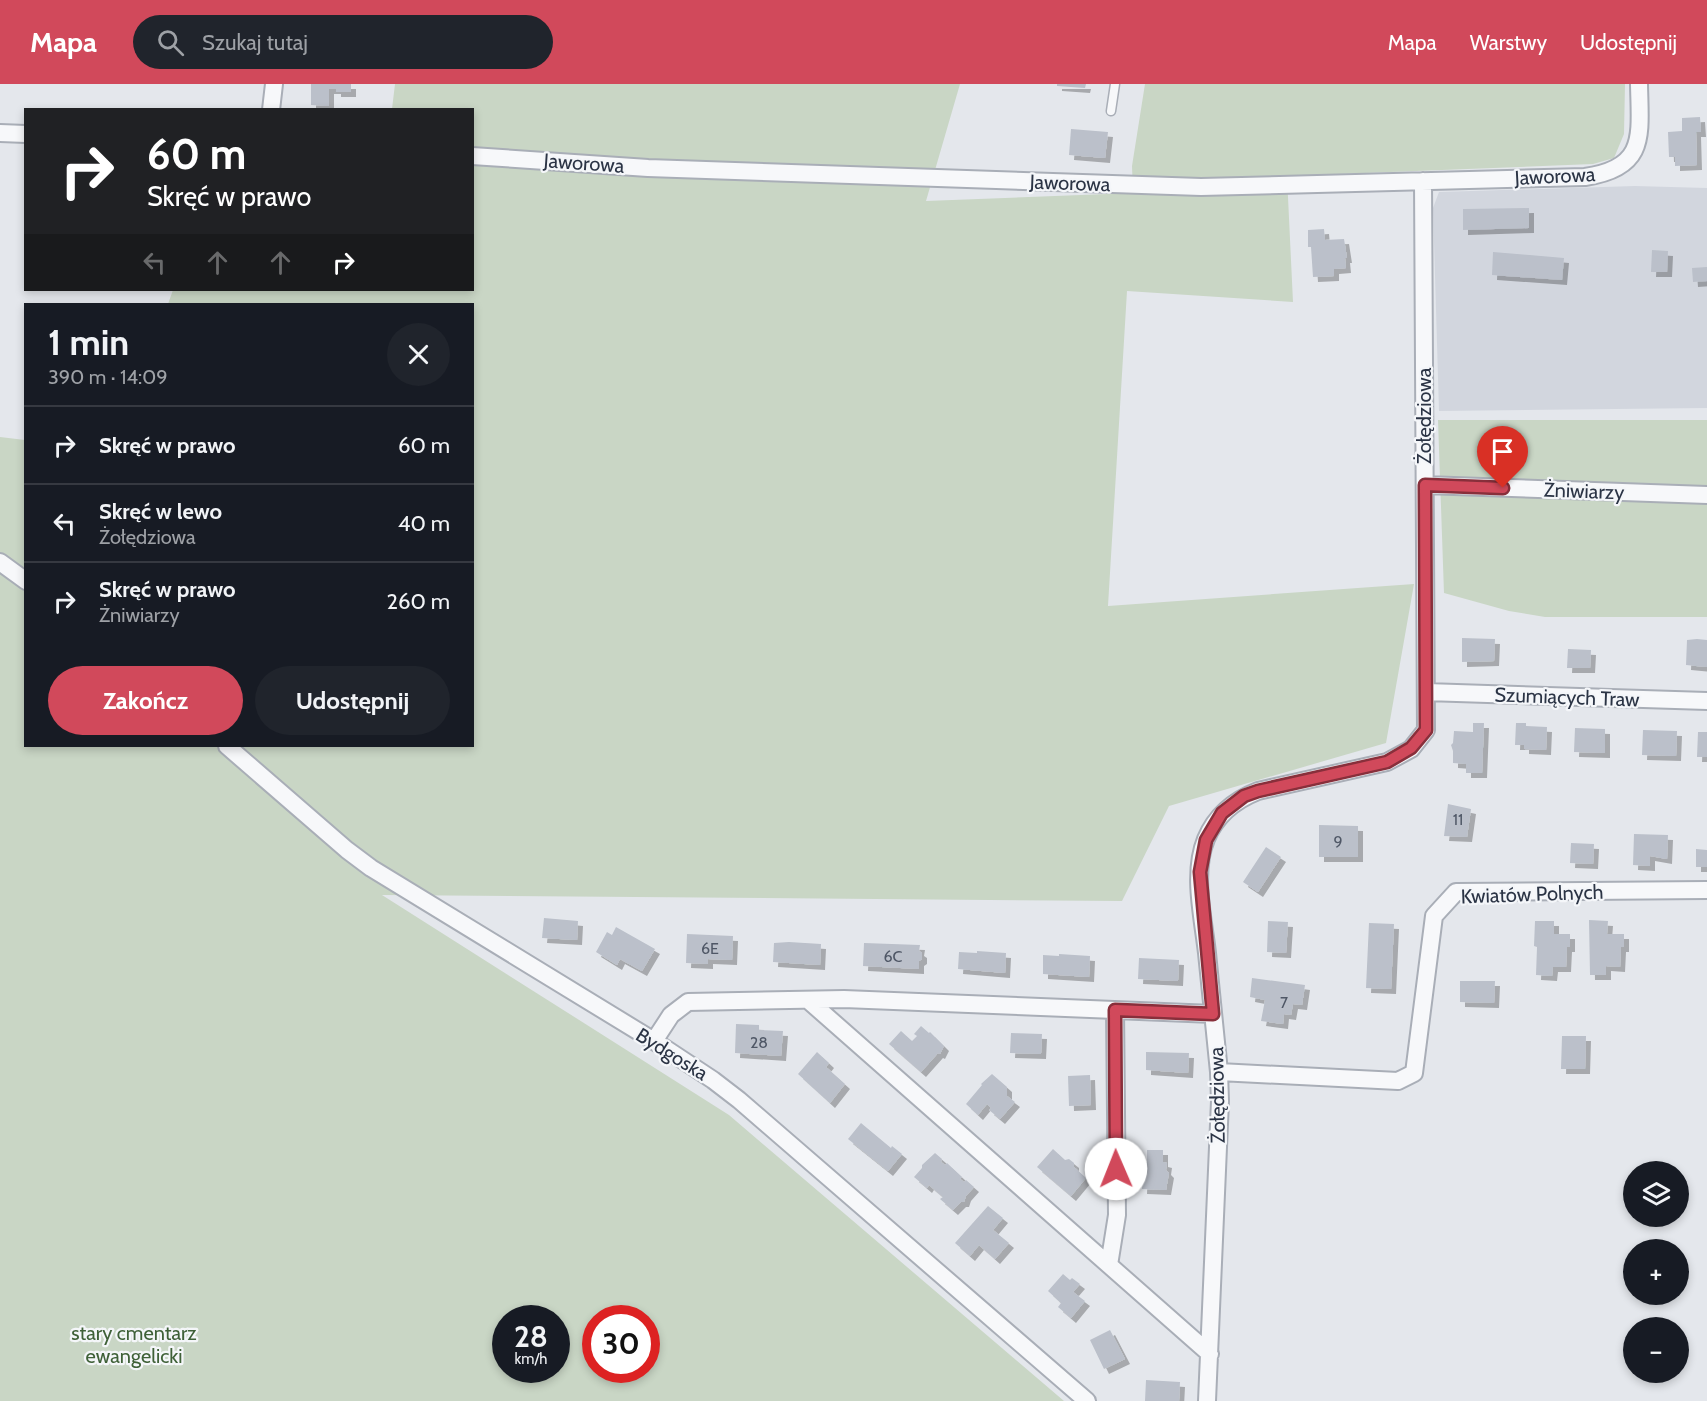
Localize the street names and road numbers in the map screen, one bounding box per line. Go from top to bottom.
street label: Jaworowa [542,148,625,178]
street label: Jaworowa [1513,162,1596,190]
street label: Jaworowa [1028,170,1111,196]
street label: Żołędziowa [1412,367,1436,464]
street label: Żniwiarzy [1543,478,1625,504]
street label: Szumiących Traw [1494,682,1640,712]
street label: Kwiatów Polnych [1460,880,1604,908]
street label: Bydgoska [632,1023,713,1086]
street label: Żołędziowa [1204,1046,1230,1144]

